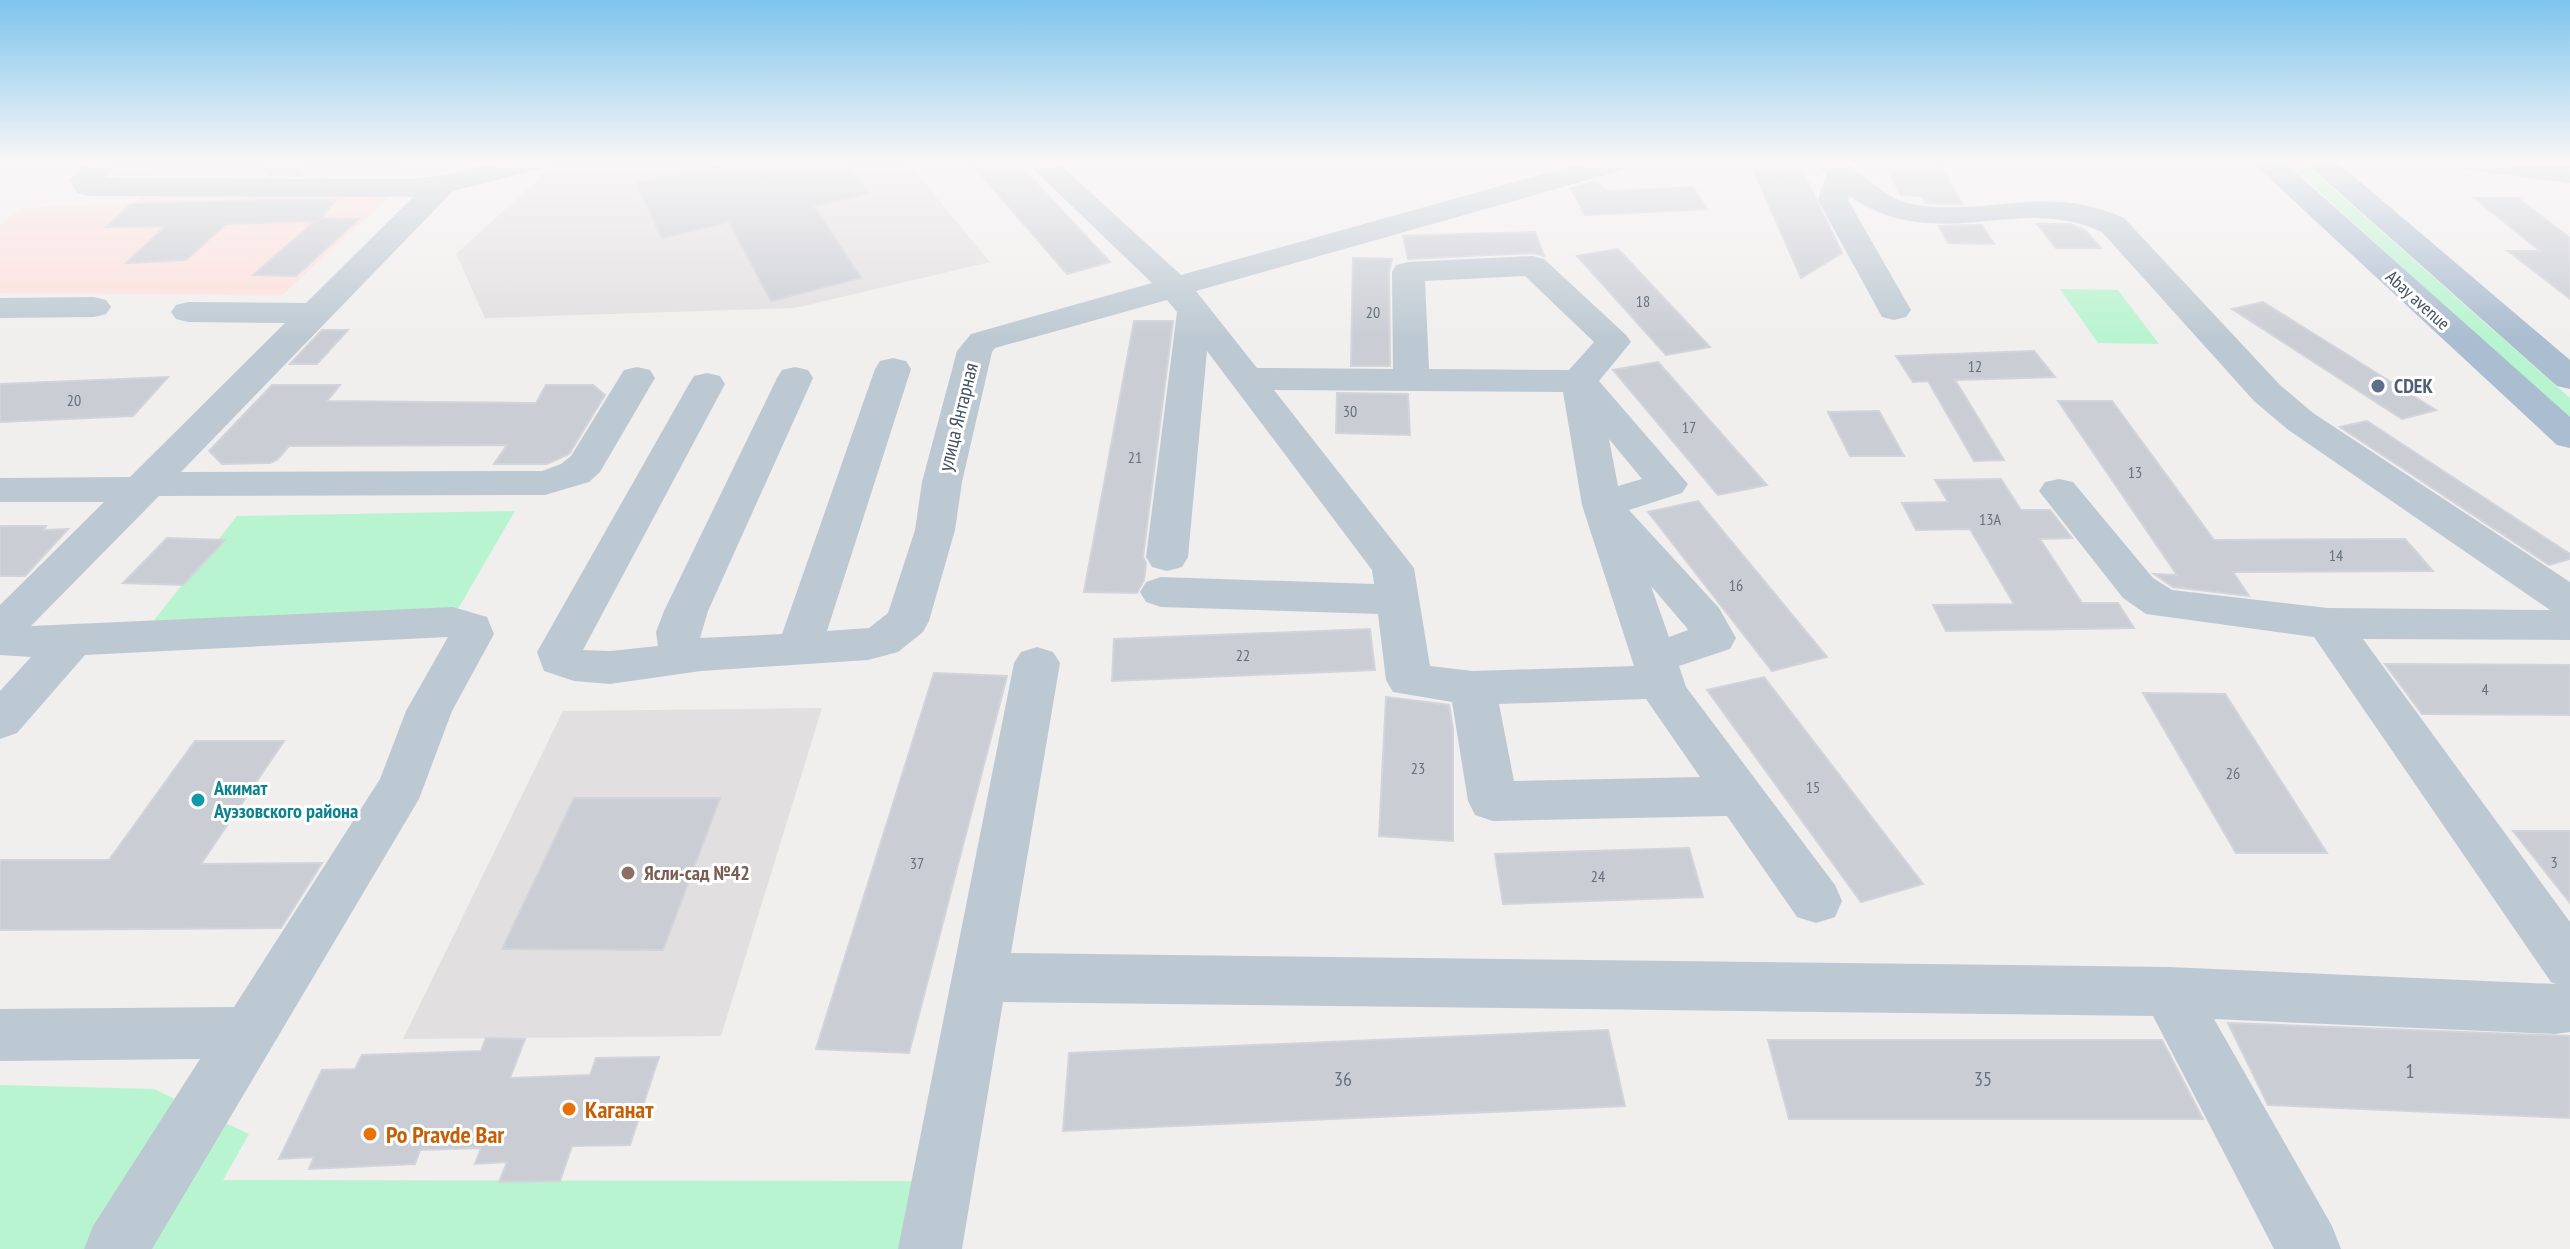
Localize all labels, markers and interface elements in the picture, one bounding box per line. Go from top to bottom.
street label: Abay avenue [2381,265,2455,335]
house number: 18 [1636,291,1650,311]
house number: 20 [1366,302,1380,322]
house number: 12 [1968,356,1982,376]
street label: улица Янтарная [932,360,984,474]
place label: CDEK [2394,373,2433,399]
marker: CDEK [2369,377,2387,395]
house number: 20 [67,390,81,410]
house number: 30 [1343,401,1357,421]
house number: 17 [1682,417,1696,437]
house number: 21 [1128,447,1142,467]
house number: 13 [2128,462,2142,482]
house number: 13А [1979,509,2001,529]
house number: 14 [2329,545,2343,565]
house number: 16 [1729,575,1743,595]
house number: 22 [1236,645,1250,665]
house number: 4 [2481,679,2489,699]
house number: 23 [1411,758,1425,778]
house number: 26 [2226,763,2240,783]
place label: Акимат Ауэзовского района [213,775,358,824]
house number: 15 [1806,777,1820,797]
marker: Акимат Ауэзовского района [189,791,207,809]
house number: 3 [2550,852,2558,872]
house number: 37 [910,853,924,873]
place label: Ясли-сад №42 [644,860,750,886]
marker: Ясли-сад №42 [619,864,637,882]
house number: 24 [1591,866,1605,886]
house number: 1 [2406,1058,2415,1084]
house number: 36 [1334,1066,1352,1092]
house number: 35 [1974,1066,1992,1092]
place label: Каганат [585,1094,654,1125]
marker: Каганат [560,1100,578,1118]
place label: Po Pravde Bar [386,1119,505,1150]
marker: Po Pravde Bar [361,1125,379,1143]

